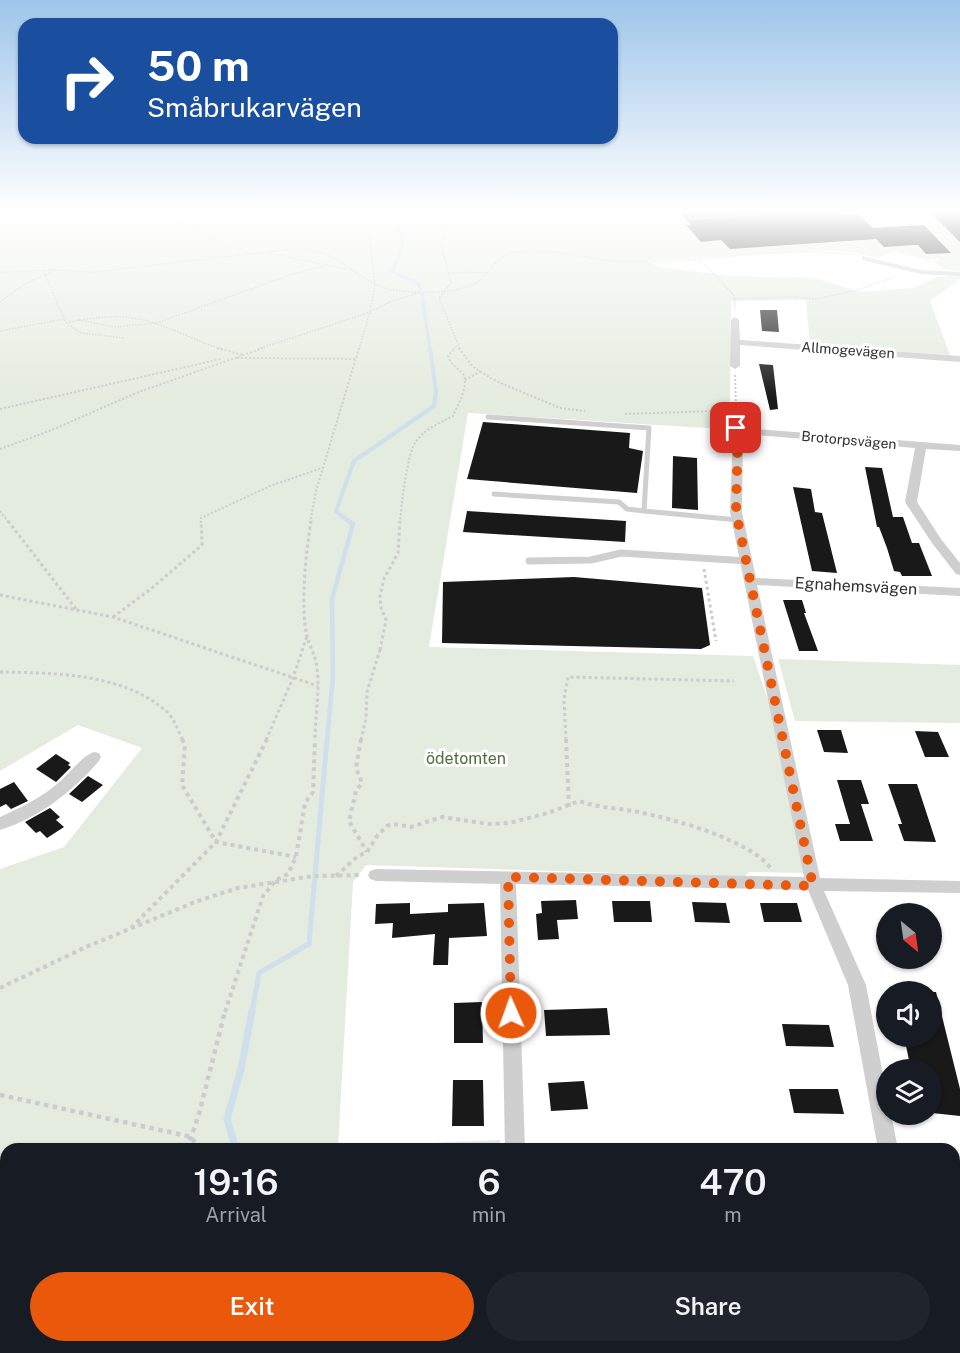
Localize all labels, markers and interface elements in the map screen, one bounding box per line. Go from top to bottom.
text: 50 m [147,41,250,90]
icon: right [48,42,126,120]
text: Småbrukarvägen [147,91,362,123]
street label: Allmogevägen [801,339,895,361]
pin [710,402,761,453]
icon: arrive [719,411,752,444]
street label: Brotorpsvägen [801,428,897,452]
street label: Egnahemsvägen [794,573,918,599]
park label: ödetomten [426,749,506,768]
north arrow [876,903,942,969]
map controls [876,903,942,1125]
position arrow [479,981,543,1045]
button: sound [876,981,942,1047]
button: layers [876,1059,942,1125]
text: 19:16 [193,1161,279,1203]
text: 6 [477,1161,501,1203]
text: 470 [699,1161,767,1203]
text: Arrival [205,1203,267,1227]
text: min [472,1203,506,1227]
text: m [724,1203,742,1227]
button: Exit [30,1272,474,1341]
button: Share [486,1272,930,1341]

